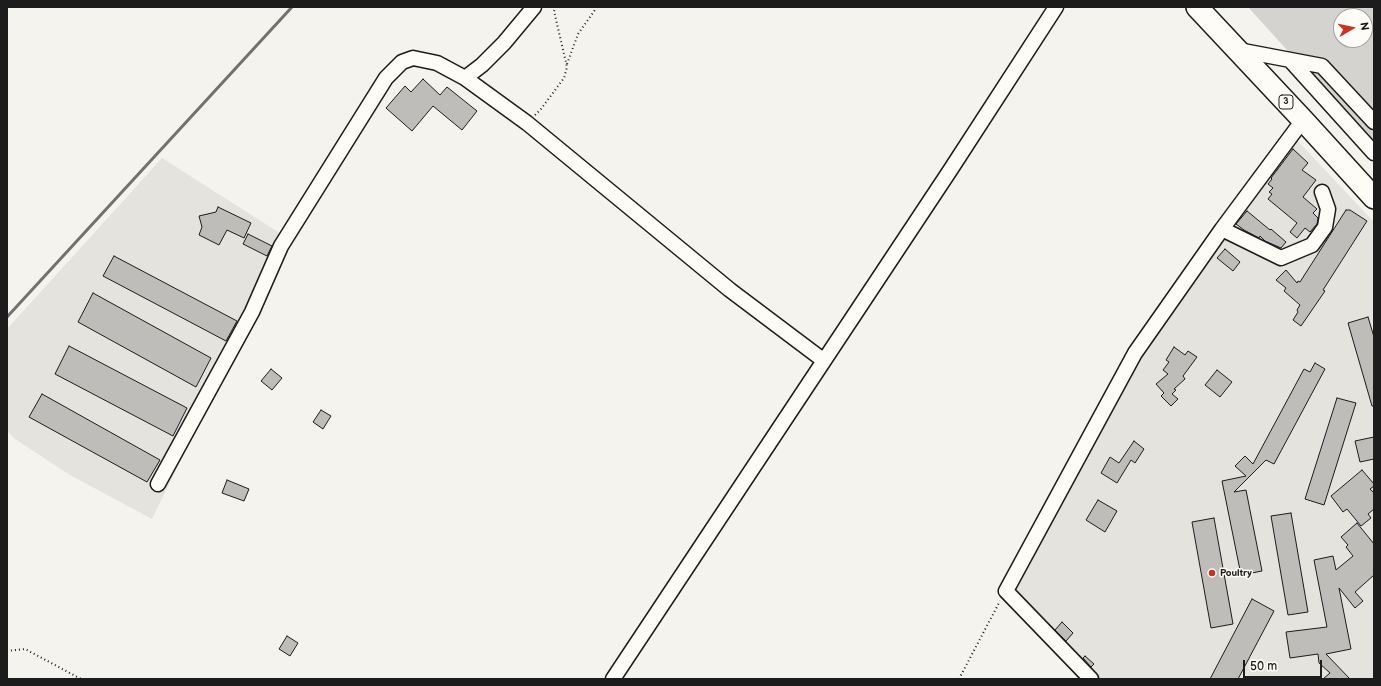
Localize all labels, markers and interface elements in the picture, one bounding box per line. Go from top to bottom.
north arrow [1333,8,1373,48]
text: N [1357,21,1371,31]
road number: 3 [1279,95,1293,109]
place label: Poultry [1220,567,1252,579]
marker: Poultry [1207,568,1217,578]
scale bar [1245,652,1324,678]
text: 50 m [1250,659,1277,674]

